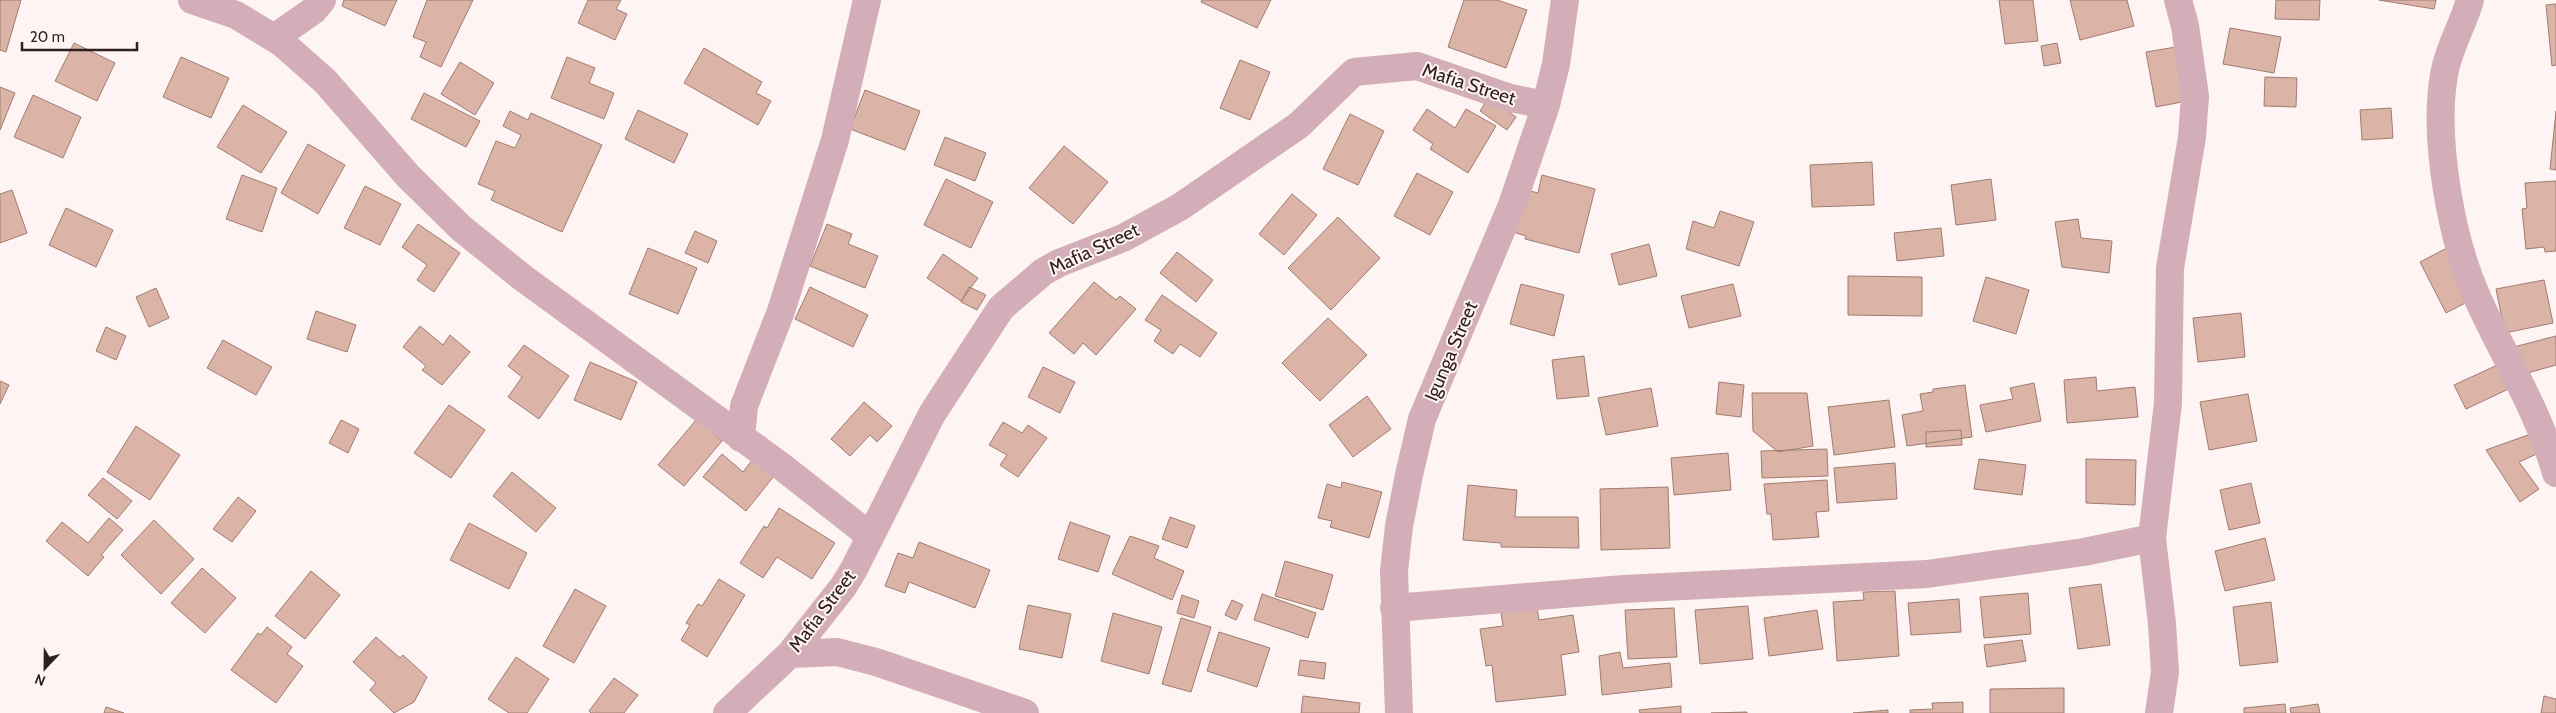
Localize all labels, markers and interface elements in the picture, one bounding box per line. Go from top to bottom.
scale bar [22,20,138,52]
text: 20 m [30,28,65,46]
street label: Mafia Street [1419,58,1519,110]
street label: Mafia Street [1045,218,1143,280]
street label: Igunga Street [1420,297,1483,404]
street label: Mafia Street [784,565,861,657]
north arrow [20,643,70,693]
text: N [32,670,48,690]

